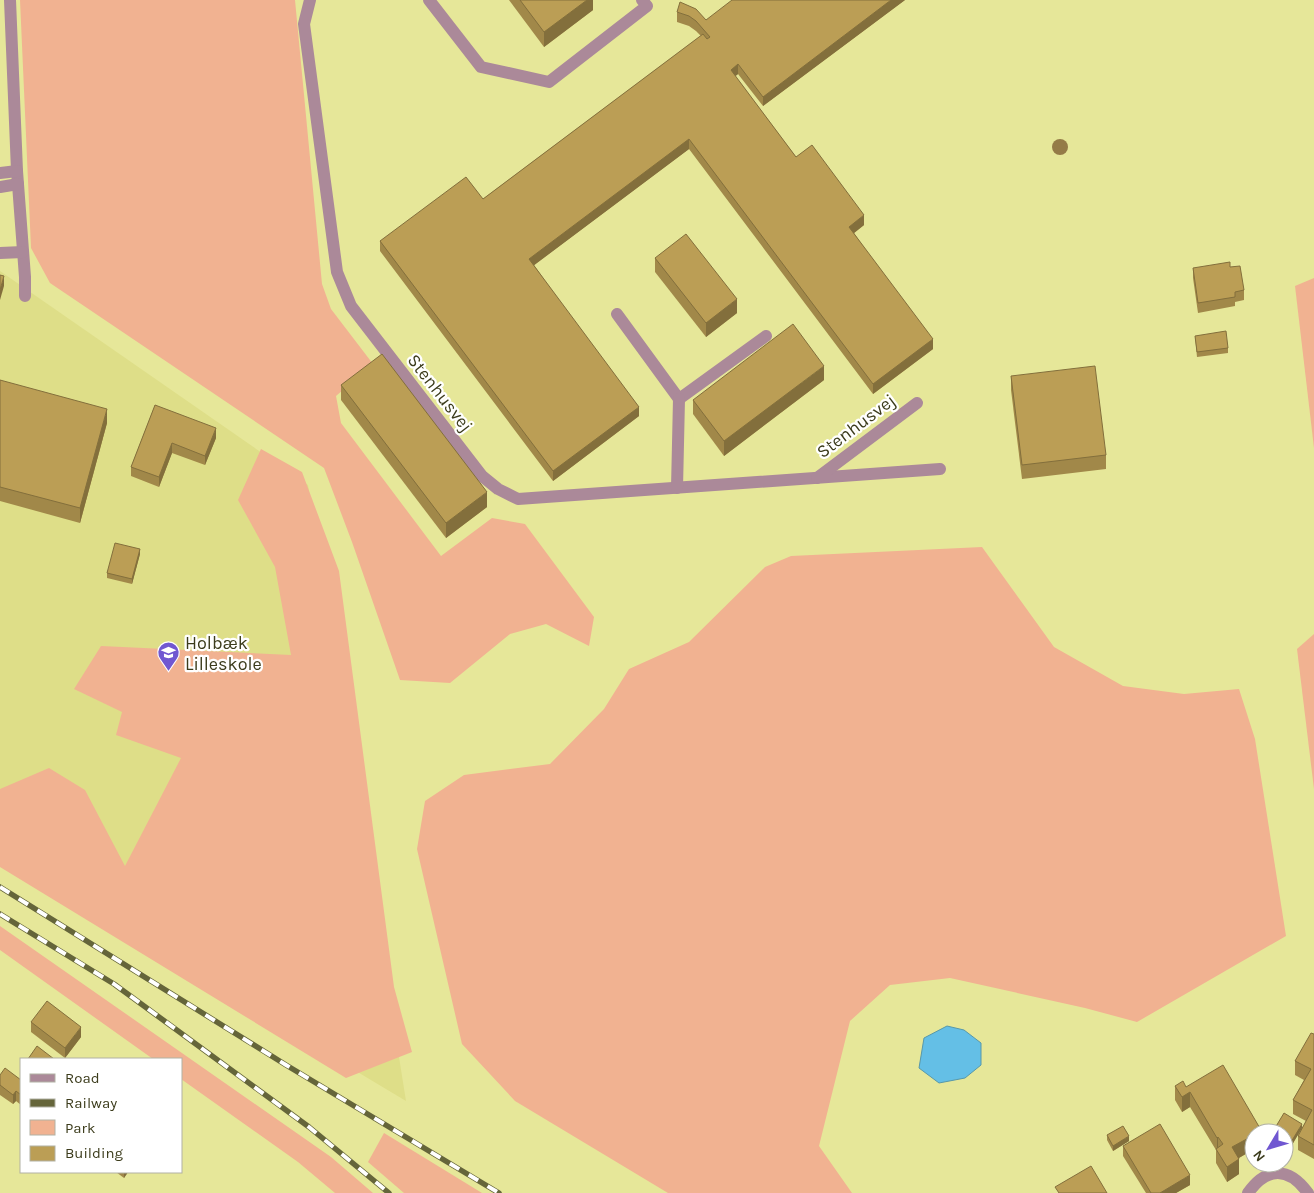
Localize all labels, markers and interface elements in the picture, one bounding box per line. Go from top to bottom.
street label: Stenhusvej [403,350,477,436]
street label: Stenhusvej [812,389,900,463]
place label: Holbæk Lilleskole [185,632,262,675]
school or university icon: Holbæk Lilleskole [157,641,181,672]
legend [20,1058,182,1173]
text: Road [65,1069,100,1087]
text: Railway [65,1094,117,1112]
text: Park [65,1119,95,1137]
north arrow [1244,1123,1294,1173]
text: Building [65,1144,123,1162]
text: N [1249,1147,1269,1165]

